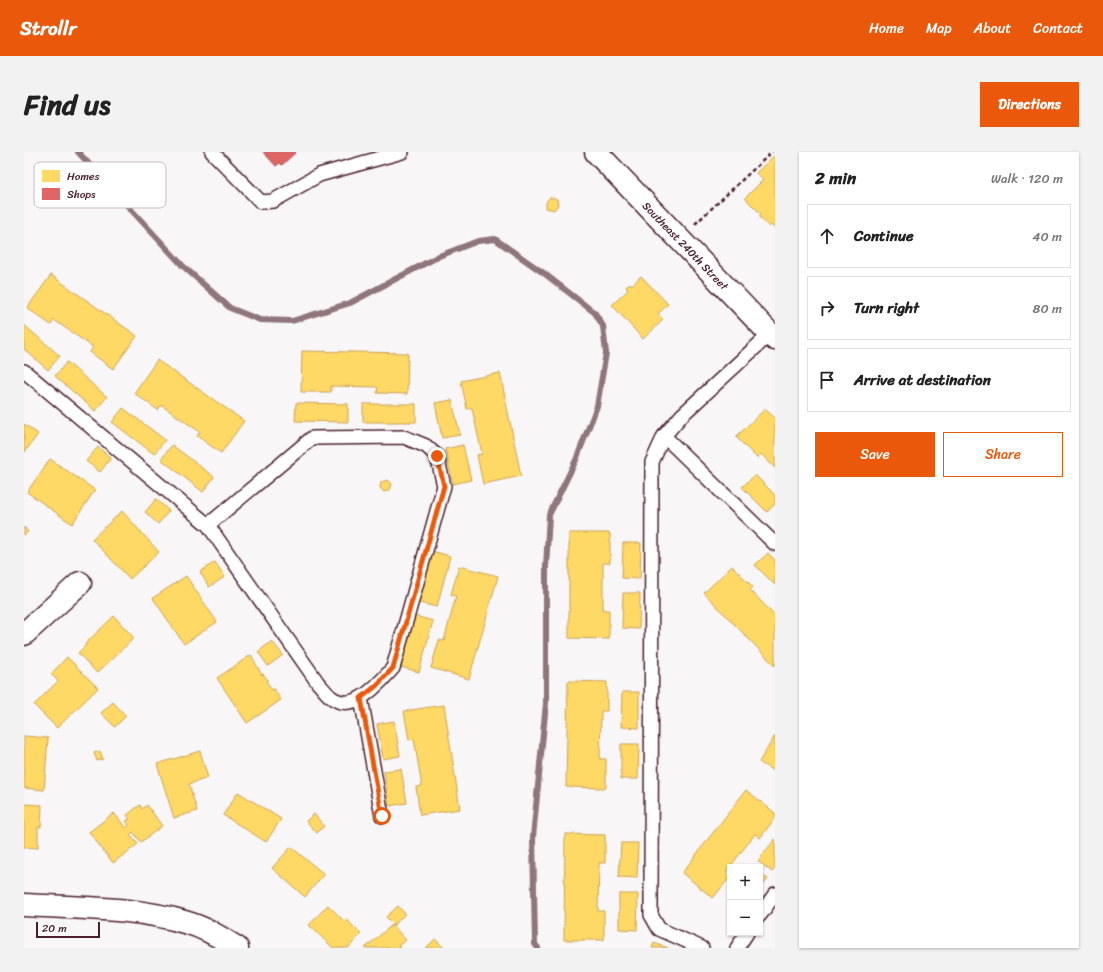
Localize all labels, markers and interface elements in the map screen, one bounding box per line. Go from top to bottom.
text: Strollr [20,12,76,45]
text: Home [869,16,904,41]
text: Map [926,16,952,41]
text: About [974,16,1011,41]
text: Contact [1033,16,1083,41]
text: Find us [24,80,111,129]
button: Directions [980,82,1079,127]
legend [34,162,166,208]
text: 2 min [815,163,856,193]
text: Homes [67,167,100,186]
text: Walk · 120 m [991,167,1063,190]
text: Shops [67,185,96,204]
street label: Southeast 240th Street [637,197,733,295]
text: Continue [854,223,914,249]
icon: ahead [816,225,838,247]
text: 40 m [1032,225,1062,248]
text: Turn right [854,295,919,321]
icon: right [816,297,838,319]
text: 80 m [1033,297,1062,320]
text: Arrive at destination [854,367,991,393]
icon: arrive [816,369,838,391]
button: Save [815,432,935,477]
button: Share [943,432,1063,477]
route end [428,447,446,465]
route start [373,807,391,825]
map controls [727,864,763,936]
button: + [727,864,763,900]
button: − [727,900,763,936]
text: 20 m [42,919,67,938]
scale bar [36,920,100,939]

